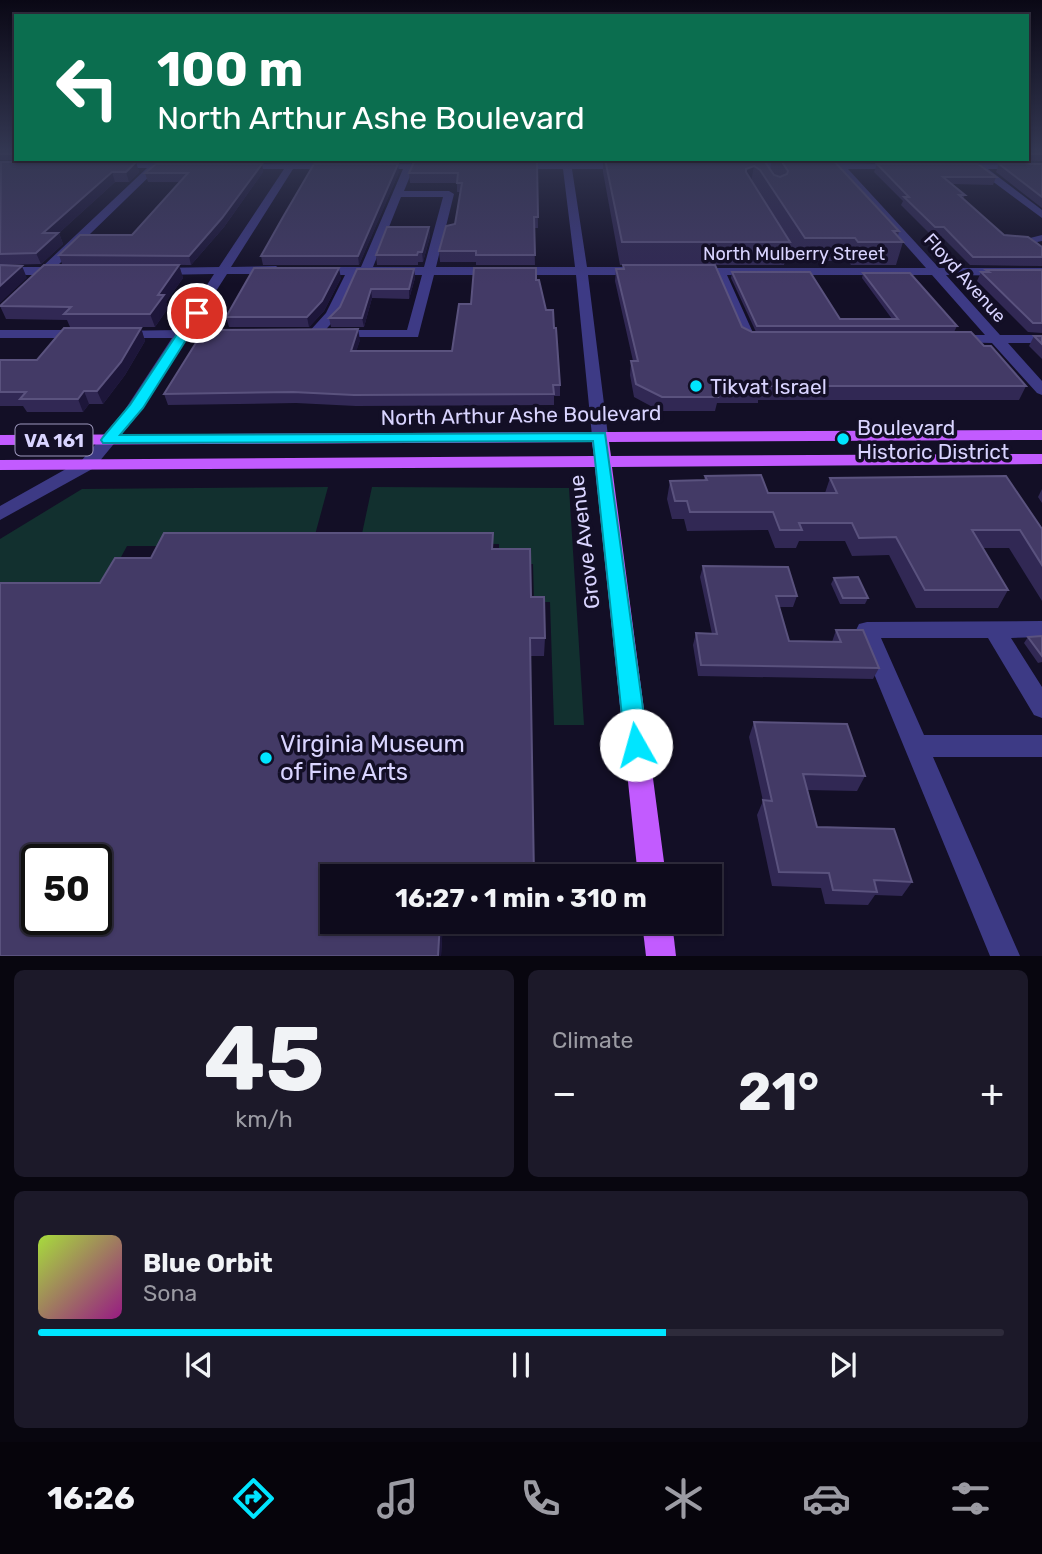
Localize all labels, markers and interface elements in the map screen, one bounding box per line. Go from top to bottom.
text: 100 m [157,40,303,98]
icon: left [42,42,133,133]
text: North Arthur Ashe Boulevard [157,99,585,137]
street label: Floyd Avenue [919,229,1011,327]
street label: North Mulberry Street [703,243,885,265]
pin [167,283,227,343]
icon: arrive [178,294,216,332]
place label: Tikvat Israel [710,374,827,399]
marker: Tikvat Israel [688,378,704,394]
street label: North Arthur Ashe Boulevard [380,400,662,430]
place label: Boulevard Historic District [857,415,1009,464]
road number: VA 161 [16,424,92,456]
marker: Boulevard Historic District [835,431,851,447]
street label: Grove Avenue [563,474,605,610]
position arrow [599,708,673,782]
place label: Virginia Museum of Fine Arts [280,730,465,786]
marker: Virginia Museum of Fine Arts [258,750,274,766]
speed limit sign: 50 [21,844,112,935]
text: 16:27 · 1 min · 310 m [395,883,647,914]
text: 45 [204,1005,324,1113]
text: Climate [552,1026,633,1054]
text: 21° [738,1061,819,1123]
text: − [552,1070,577,1116]
text: + [980,1070,1004,1116]
text: km/h [235,1105,293,1133]
text: Blue Orbit [143,1248,273,1279]
text: Sona [143,1279,197,1307]
icon: previous [180,1346,218,1384]
icon: pause [502,1346,540,1384]
icon: next [824,1346,862,1384]
icon: directions [229,1474,278,1523]
icon: music [373,1474,422,1523]
icon: phone [516,1474,565,1523]
icon: climate [659,1474,708,1523]
icon: car [802,1474,851,1523]
icon: filters [946,1474,995,1523]
text: 16:26 [47,1479,135,1517]

